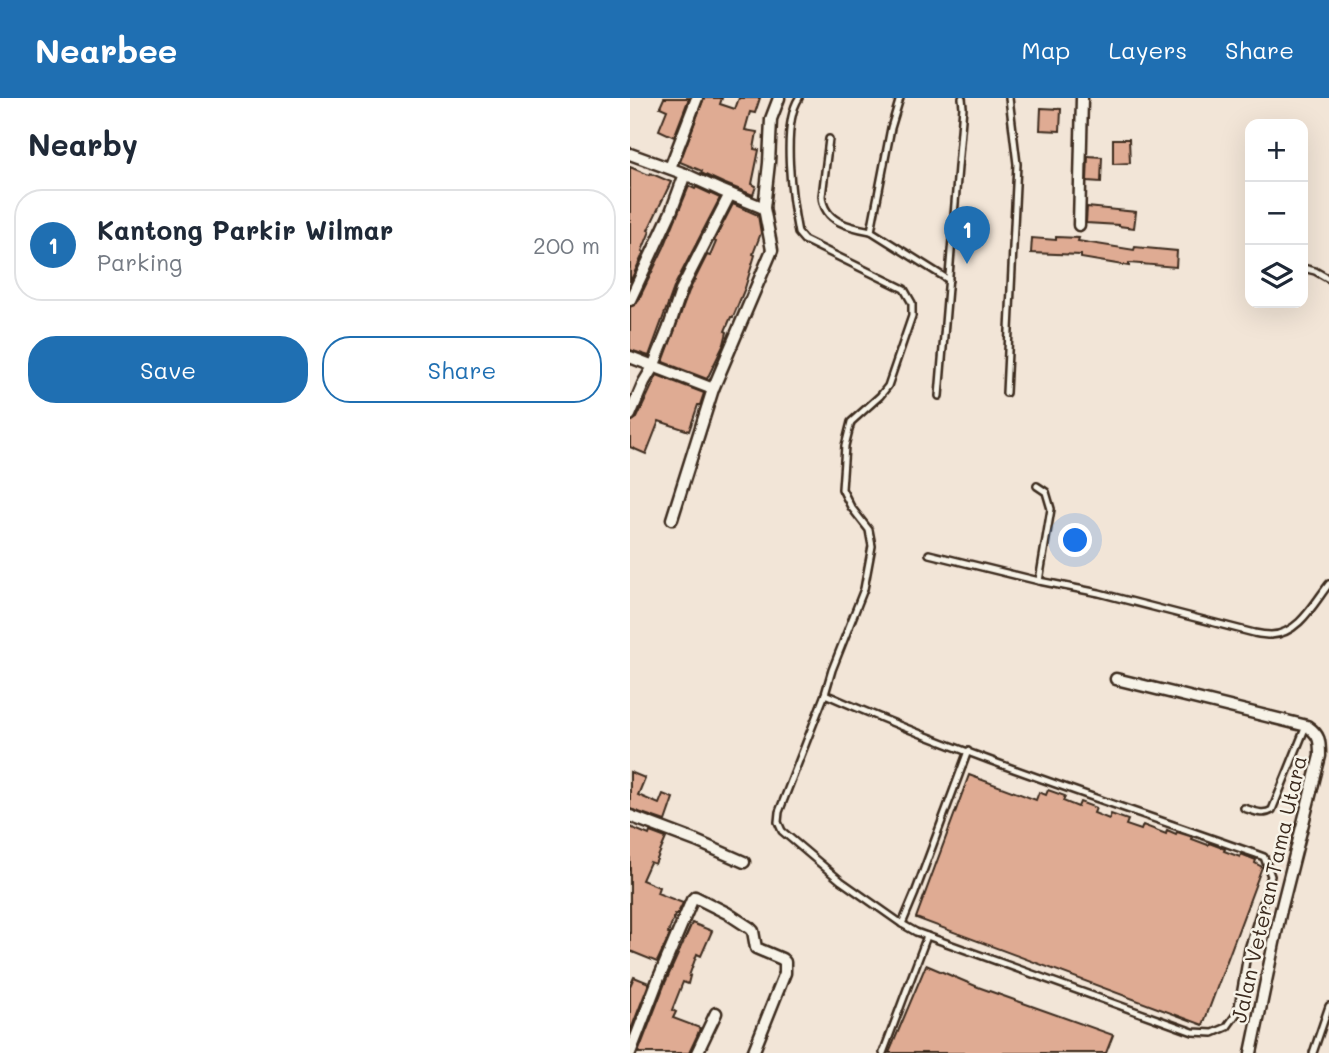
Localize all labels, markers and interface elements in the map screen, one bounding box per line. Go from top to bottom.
text: Nearbee [35,28,178,71]
text: Map [1022,34,1070,65]
text: Layers [1108,34,1187,65]
text: Share [1225,34,1294,65]
map controls [1245,119,1308,308]
button: + [1245,119,1308,182]
text: Nearby [28,124,138,164]
button: − [1245,182,1308,245]
pin: 1 [944,206,990,264]
text: Kantong Parkir Wilmar [97,213,393,247]
text: 1 [48,230,58,260]
text: 200 m [533,230,600,260]
button: layers [1245,245,1308,308]
text: Parking [97,247,182,277]
button: Save [28,336,308,403]
button: Share [322,336,602,403]
your location [1058,523,1092,557]
street label: Jalan Veteran Tama Utara [1224,753,1312,1025]

